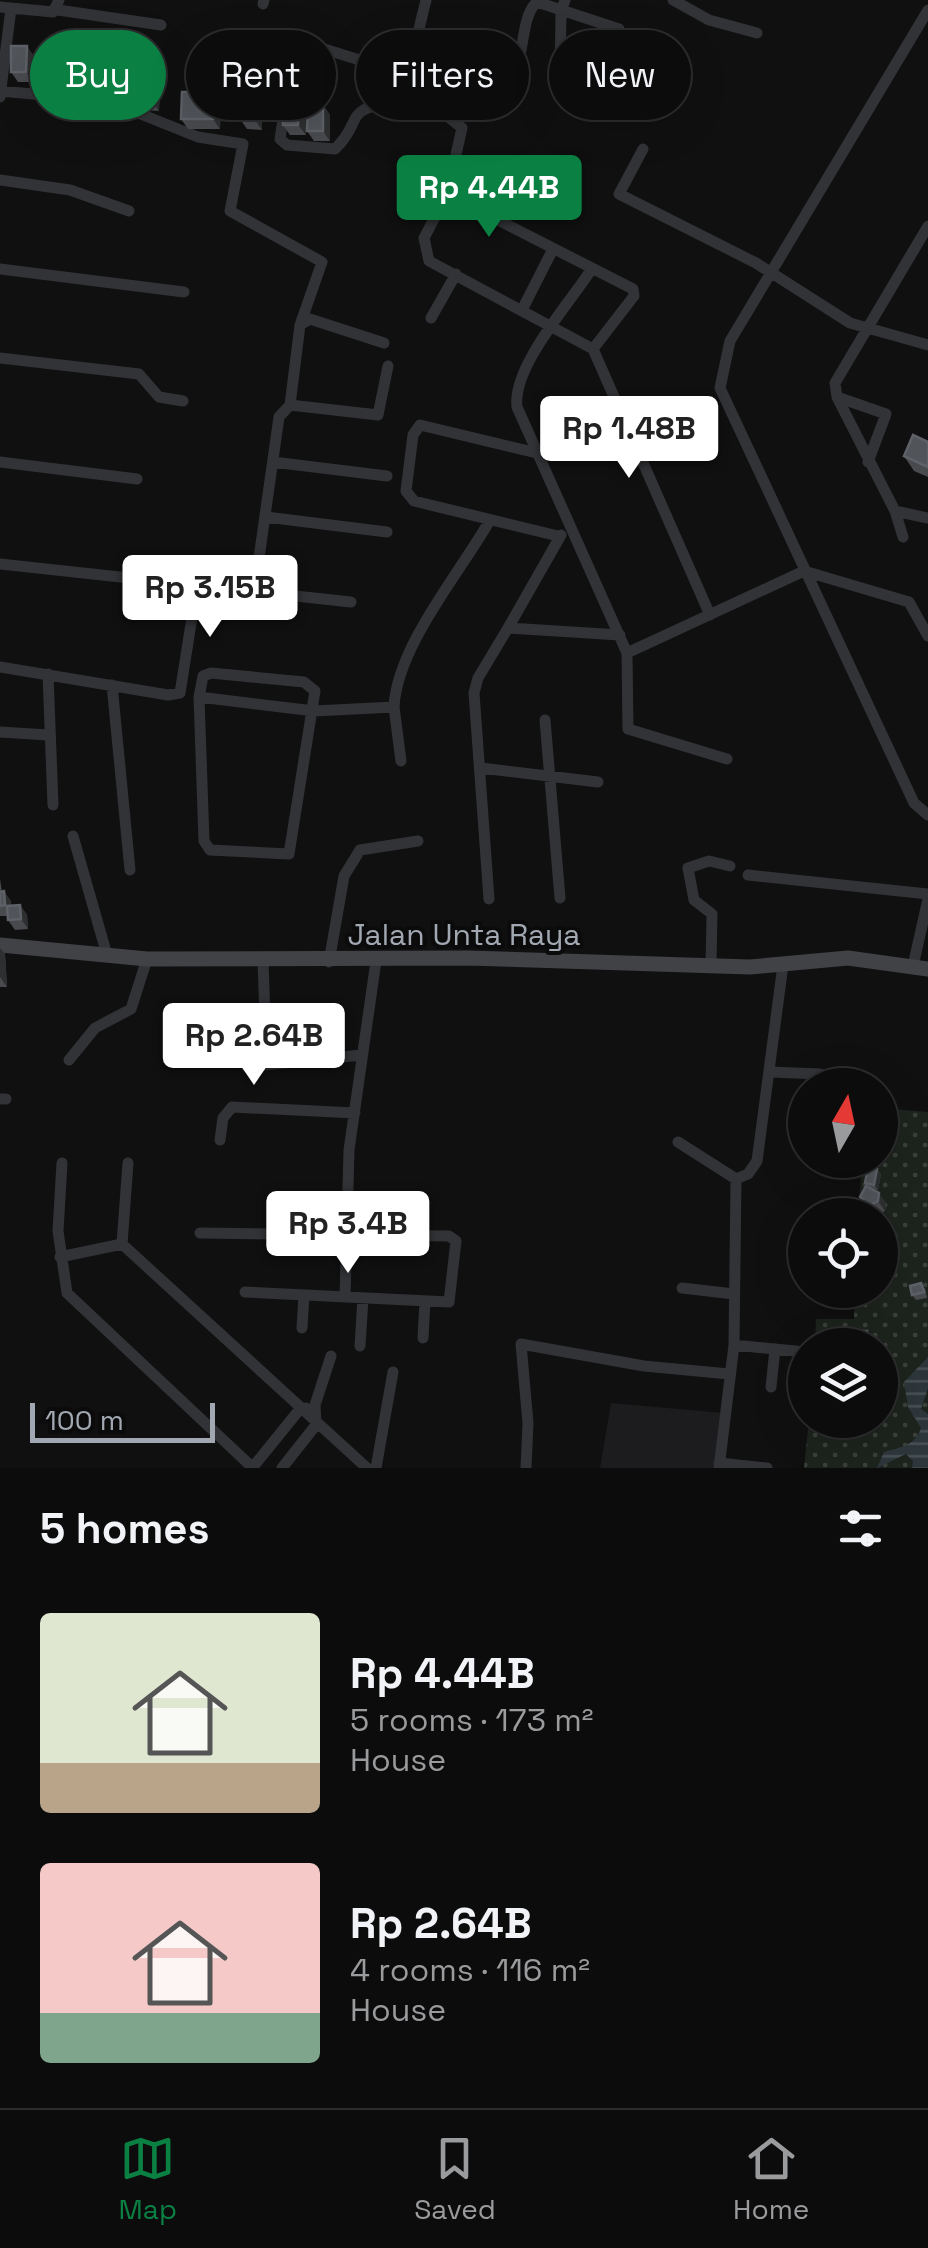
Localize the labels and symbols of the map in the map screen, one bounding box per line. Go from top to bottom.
pin: Rp 4.44B [386,155,592,240]
pin: Rp 1.48B [526,396,732,481]
pin: Rp 3.15B [107,555,313,640]
street label: Jalan Unta Raya [347,915,581,954]
pin: Rp 2.64B [151,1003,357,1088]
north arrow [788,1068,898,1178]
pin: Rp 3.4B [256,1191,440,1276]
scale bar [30,1398,215,1442]

